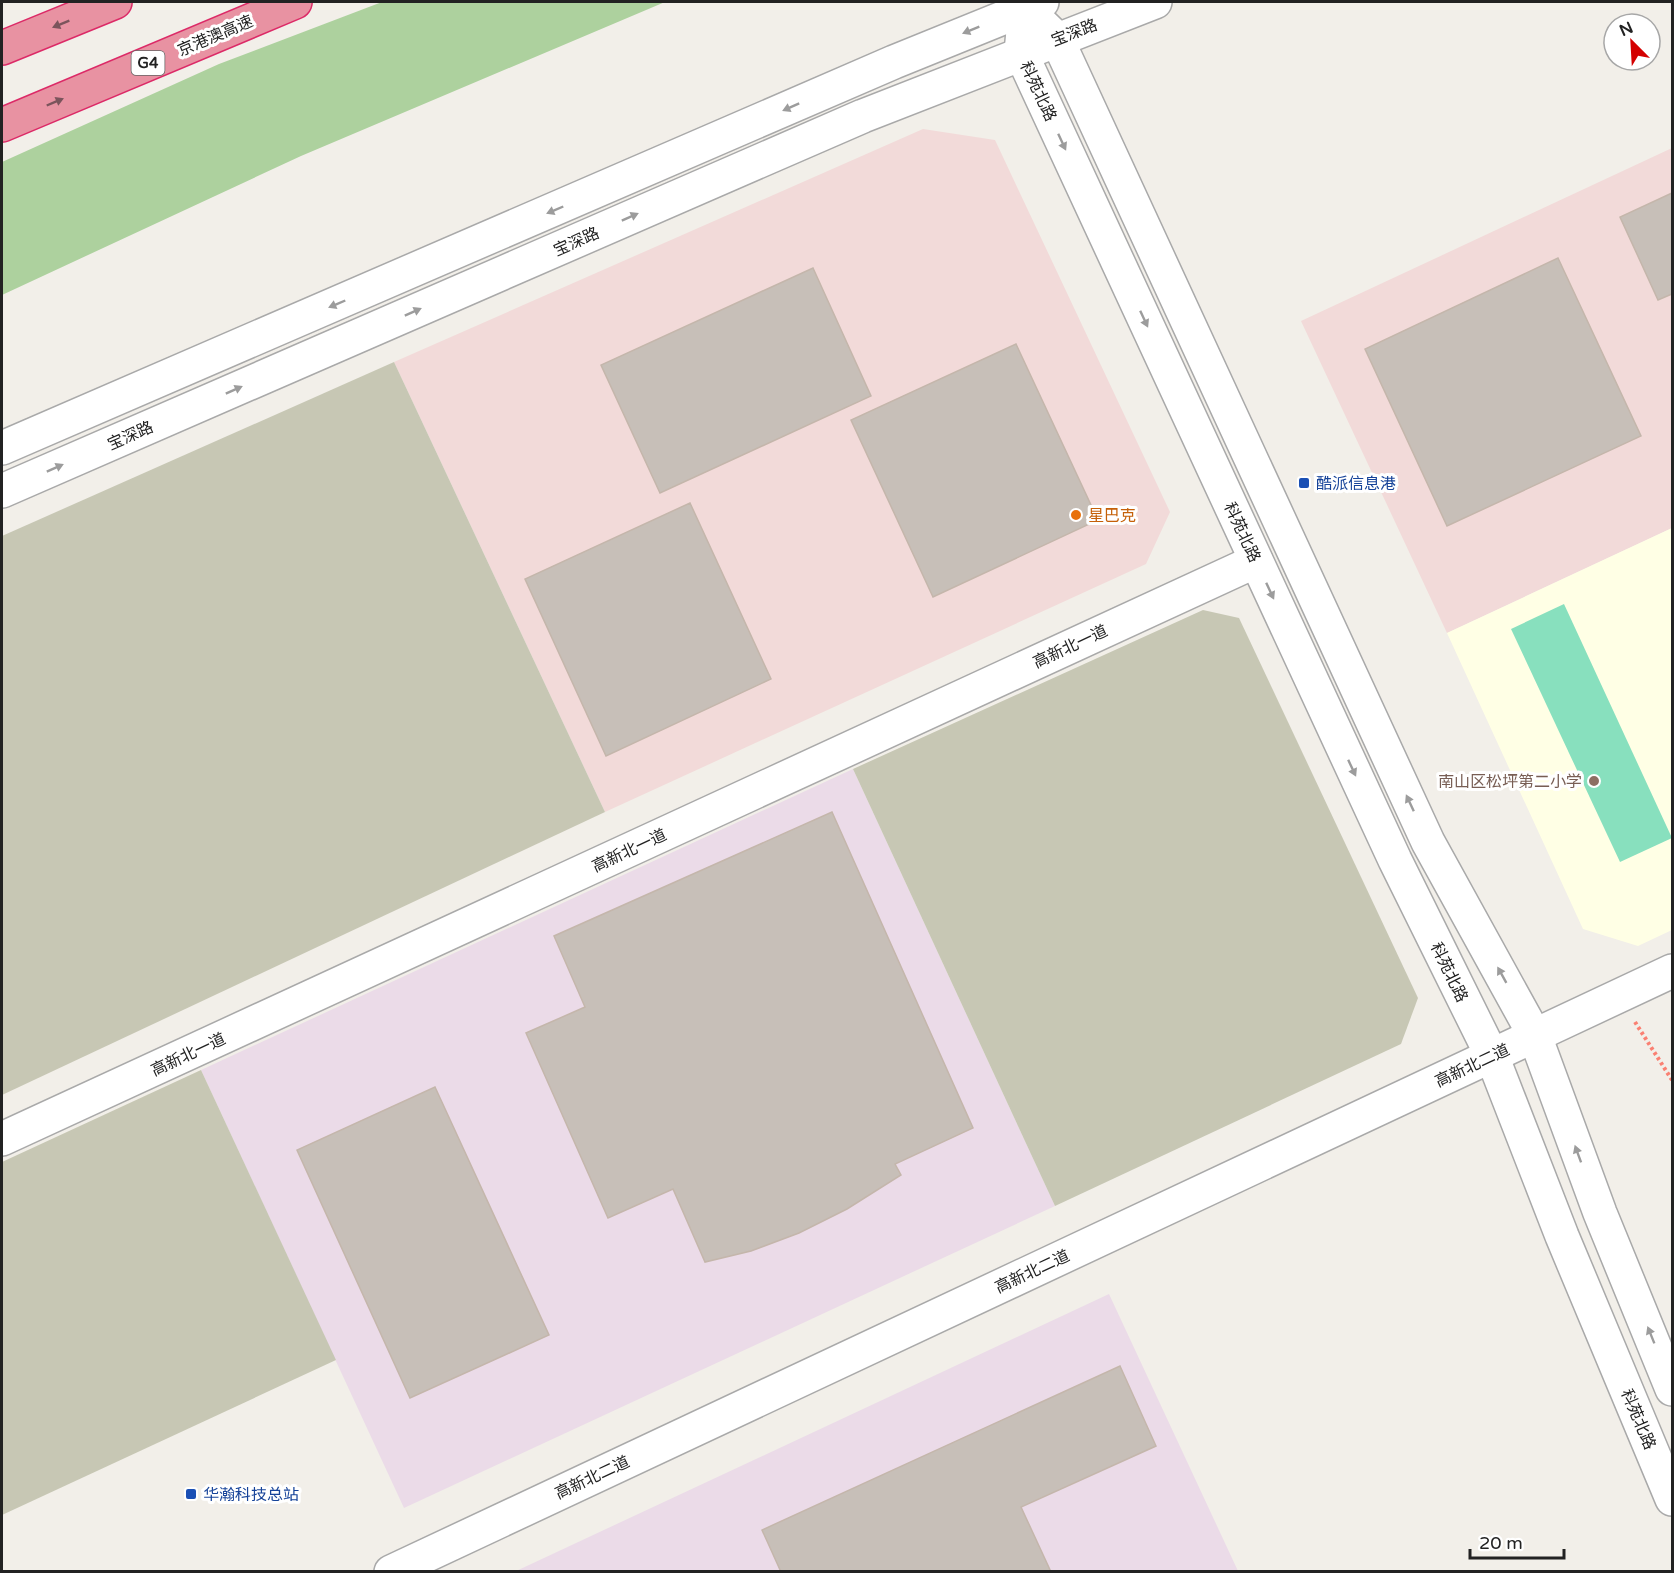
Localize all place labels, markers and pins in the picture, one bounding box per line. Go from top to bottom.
place label: 酷派信息港 [1316,474,1396,494]
marker: 酷派信息港 [1297,476,1311,490]
place label: 星巴克 [1088,506,1136,526]
marker: 星巴克 [1069,508,1083,522]
place label: 南山区松坪第二小学 [1438,772,1582,792]
marker: 南山区松坪第二小学 [1587,774,1601,788]
place label: 华瀚科技总站 [203,1485,299,1505]
marker: 华瀚科技总站 [184,1487,198,1501]

